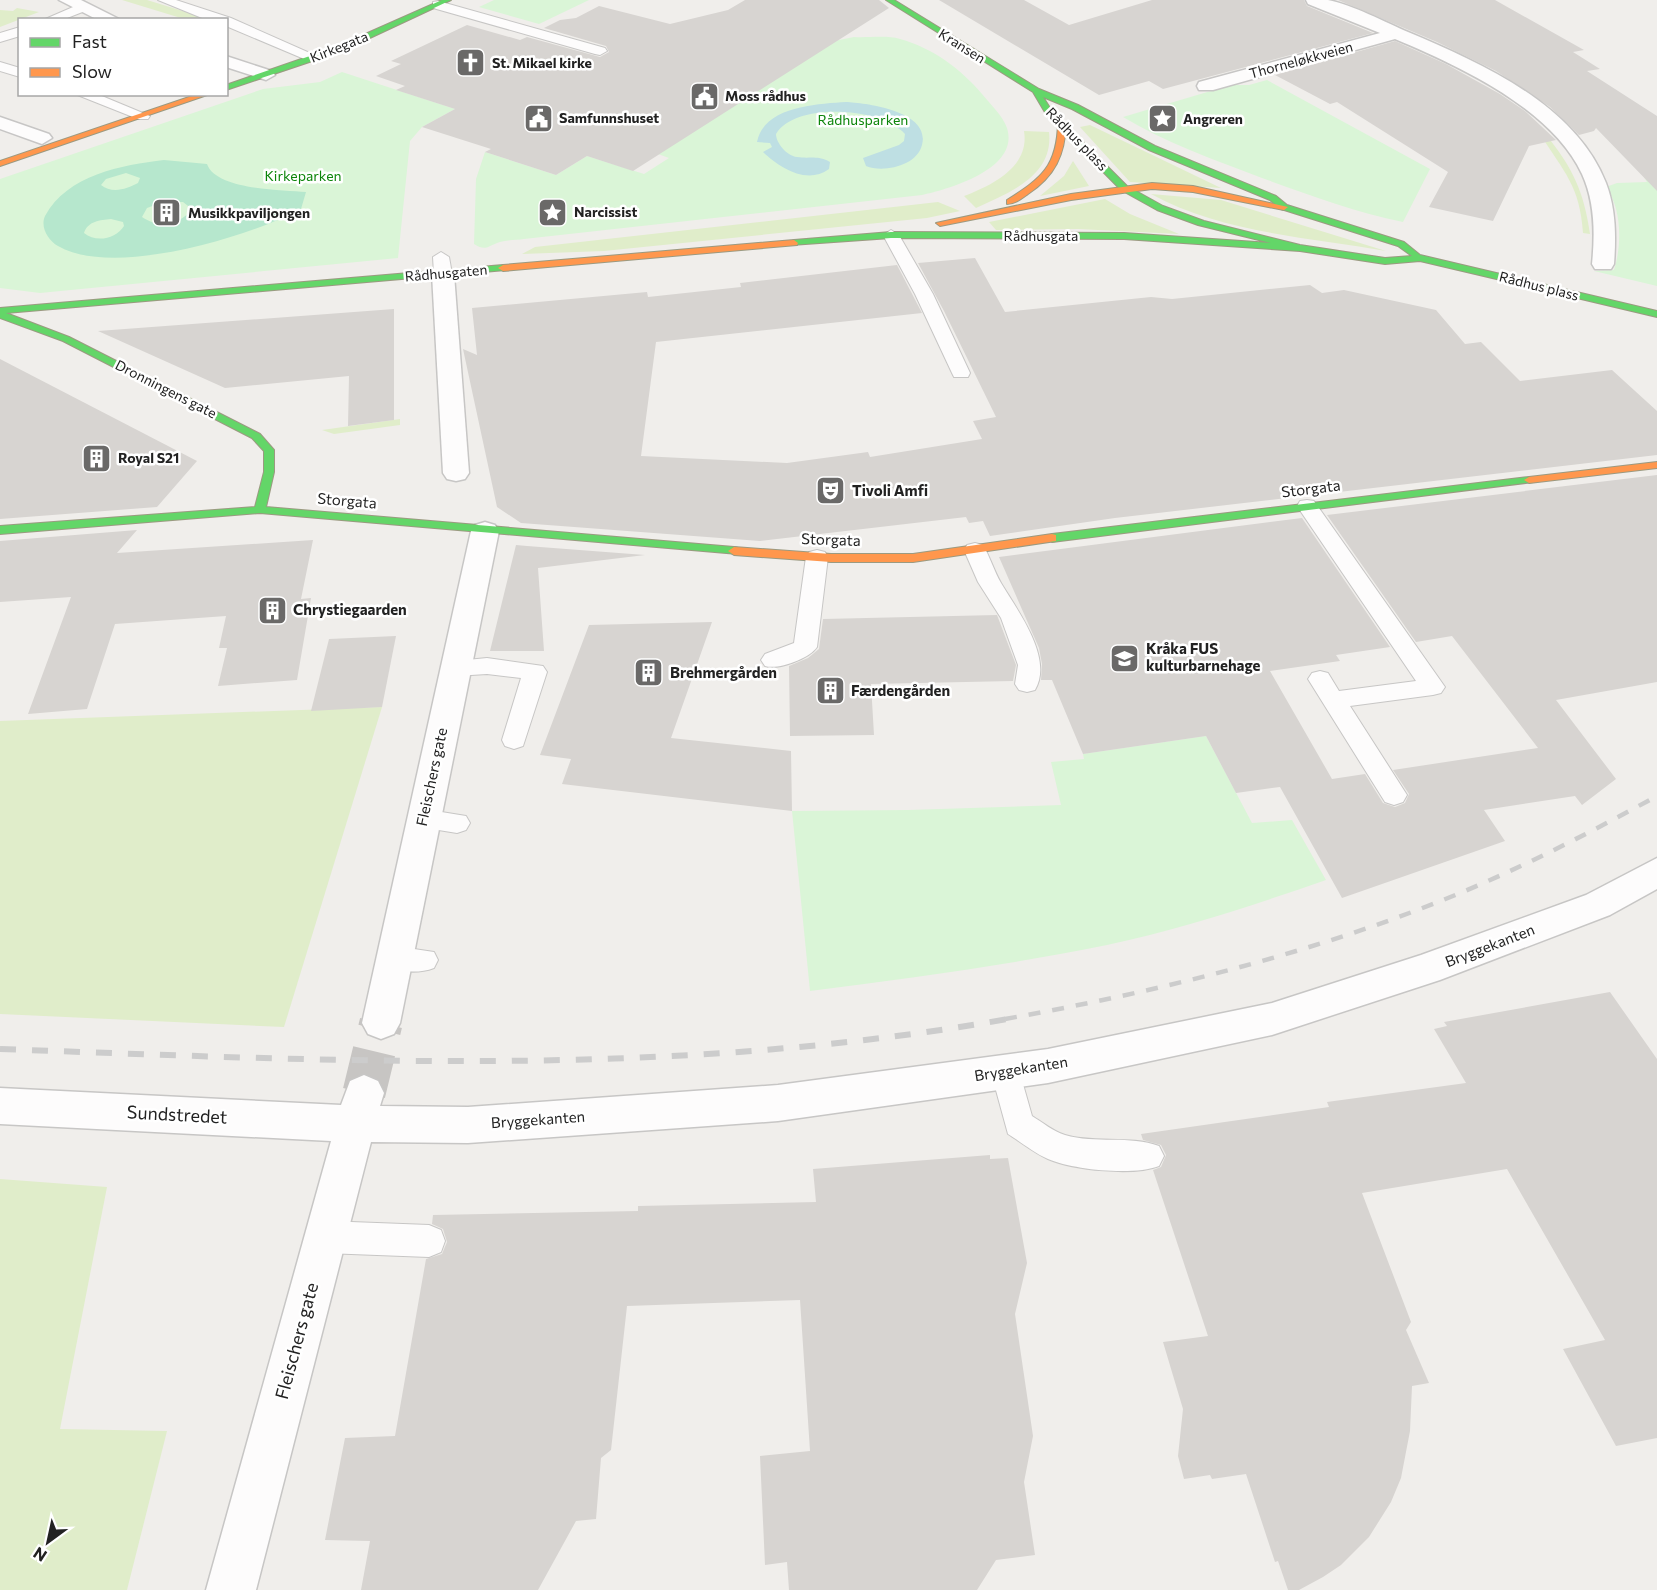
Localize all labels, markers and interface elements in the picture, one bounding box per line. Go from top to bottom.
legend [18,18,228,96]
street label: Kransen [936,25,989,67]
street label: Kirkegata [307,27,370,66]
text: Fast [72,30,107,52]
street label: Thorneløkkveien [1247,37,1355,82]
church icon: St. Mikael kirke [455,47,487,79]
place label: St. Mikael kirke [492,54,592,71]
text: Slow [72,60,112,82]
public building icon: Moss rådhus [688,80,720,112]
place label: Moss rådhus [725,87,807,104]
public building icon: Samfunnshuset [522,102,554,134]
street label: Rådhus plass [1043,103,1112,174]
place icon: Angreren [1146,103,1178,135]
place label: Samfunnshuset [559,109,659,126]
place label: Angreren [1183,110,1243,127]
park label: Rådhusparken [818,111,908,128]
park label: Kirkeparken [264,167,342,184]
place icon: Narcissist [537,196,569,228]
building icon: Musikkpaviljongen [151,197,183,229]
place label: Narcissist [574,203,637,220]
place label: Musikkpaviljongen [188,204,310,221]
street label: Rådhusgata [1004,227,1078,244]
street label: Rådhusgaten [404,260,488,285]
street label: Rådhus plass [1498,267,1581,304]
street label: Dronningens gate [113,356,220,421]
building icon: Royal S21 [81,442,113,474]
place label: Royal S21 [118,449,179,466]
theatre icon: Tivoli Amfi [815,475,847,507]
street label: Storgata [1280,475,1342,501]
place label: Tivoli Amfi [852,481,928,499]
street label: Storgata [317,488,378,512]
street label: Storgata [801,529,861,549]
building icon: Chrystiegaarden [256,594,288,626]
place label: Chrystiegaarden [293,600,407,618]
place label: Kråka FUS kulturbarnehage [1146,639,1261,674]
school or university icon: Kråka FUS kulturbarnehage [1109,642,1141,674]
building icon: Brehmergården [633,657,665,689]
place label: Brehmergården [670,663,777,681]
building icon: Færdengården [814,675,846,707]
place label: Færdengården [851,681,950,699]
street label: Fleischers gate [412,726,450,828]
street label: Bryggekanten [1442,920,1537,970]
street label: Bryggekanten [973,1052,1069,1084]
street label: Sundstredet [126,1100,228,1128]
street label: Bryggekanten [490,1107,586,1131]
street label: Fleischers gate [270,1280,322,1402]
north arrow [18,1512,78,1572]
text: N [29,1544,50,1566]

